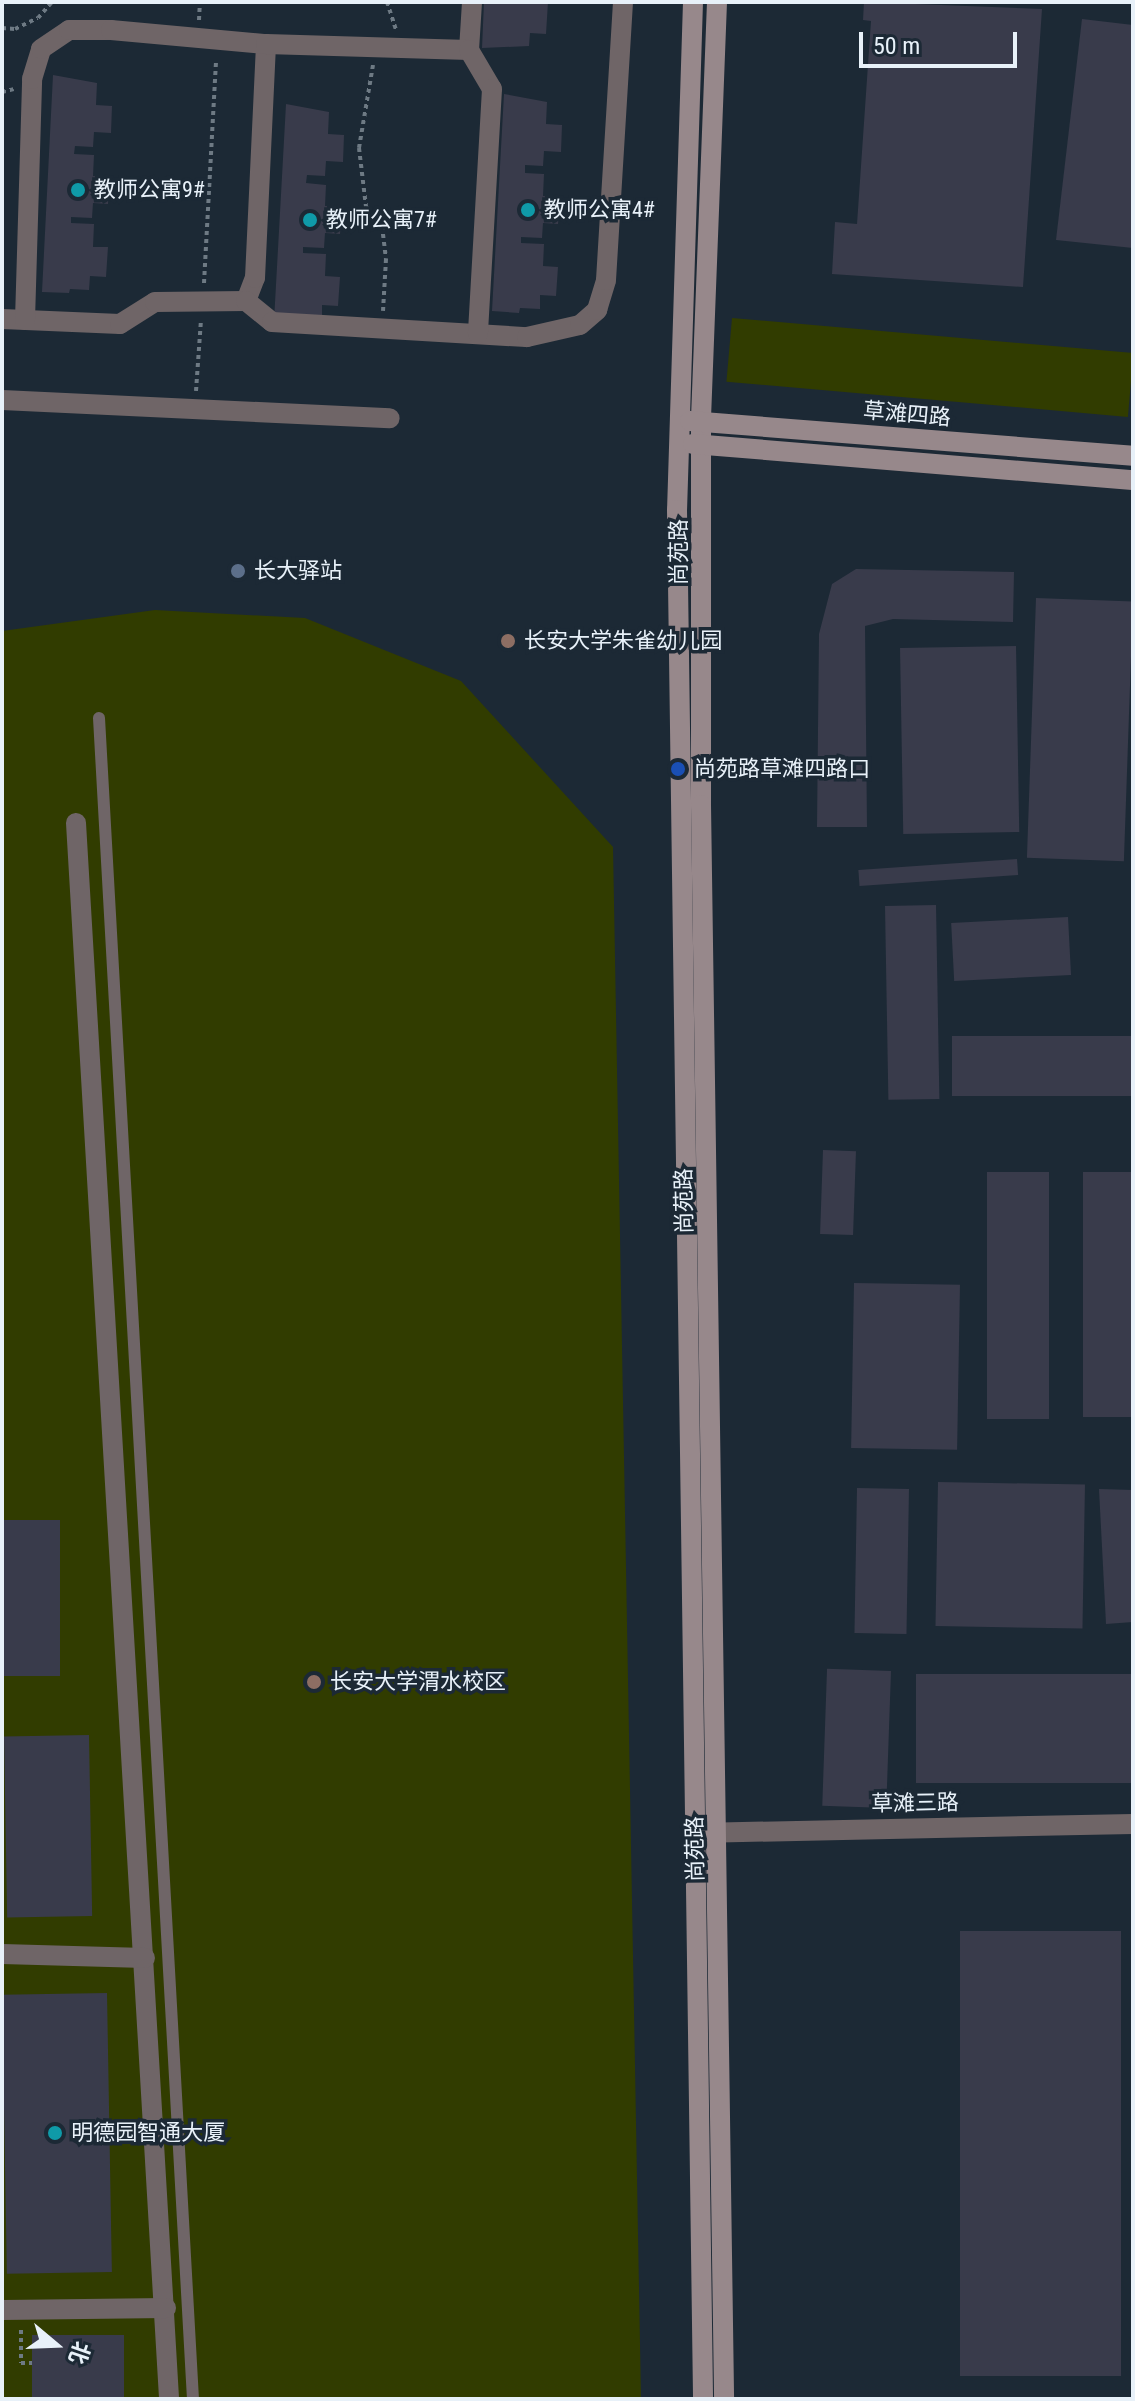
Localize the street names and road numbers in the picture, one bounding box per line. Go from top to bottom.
street label: 草滩四路 [862,397,952,431]
street label: 尚苑路 [666,519,692,585]
street label: 尚苑路 [670,1168,698,1234]
street label: 草滩三路 [871,1789,959,1817]
street label: 尚苑路 [681,1816,709,1882]

